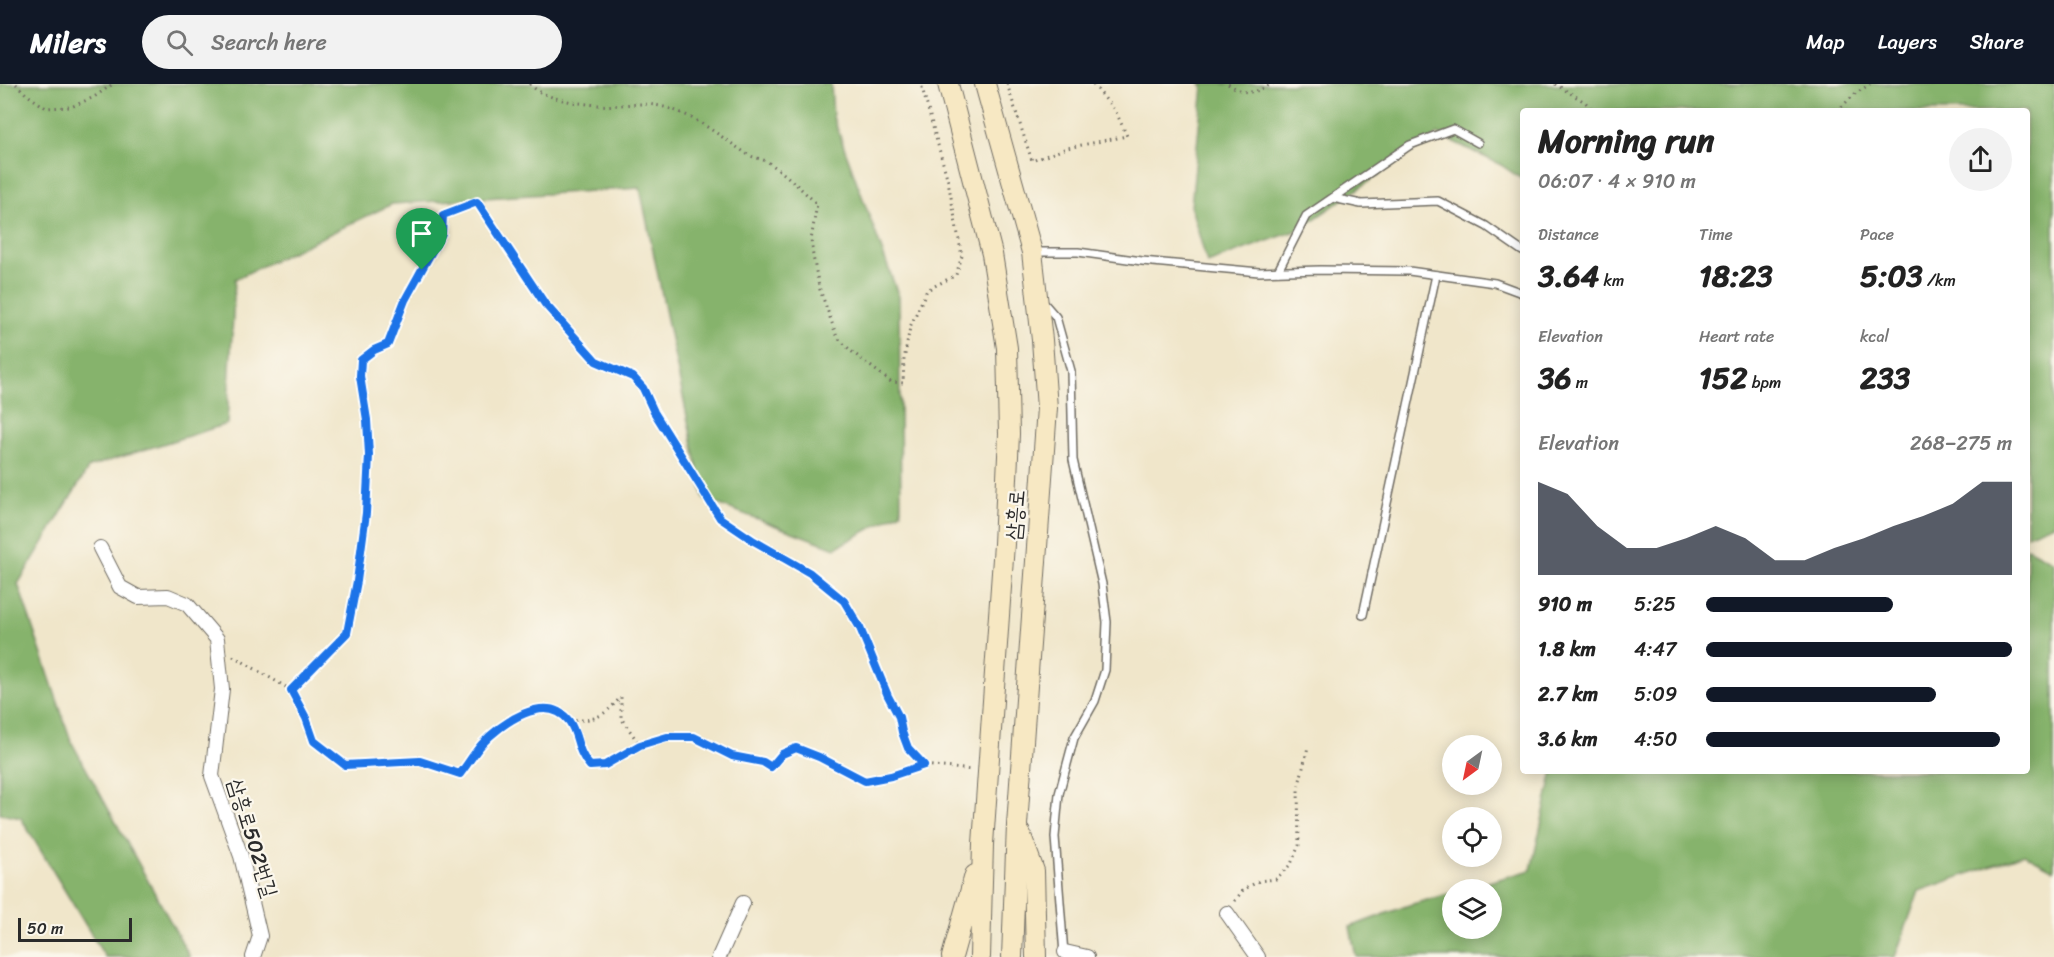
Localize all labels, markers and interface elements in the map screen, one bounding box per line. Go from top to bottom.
search box [142,15,562,69]
text: Milers [30,18,106,67]
text: Search here [211,23,327,62]
text: Map [1806,23,1845,61]
text: Layers [1878,23,1937,61]
text: Share [1970,23,2024,61]
icon: search [163,26,196,59]
text: Morning run [1538,112,1714,170]
button: share [1949,128,2012,191]
text: 06:07 · 4 × 910 m [1538,164,1696,199]
pin [396,208,447,270]
icon: arrive [405,217,438,250]
text: Distance [1538,220,1599,249]
text: Time [1699,220,1733,249]
text: Pace [1860,220,1894,249]
text: 3.64 [1538,249,1599,303]
text: 18:23 [1699,249,1773,303]
text: 5:03 [1860,249,1923,303]
text: km [1599,266,1624,295]
text: /km [1923,266,1956,295]
text: Elevation [1538,322,1603,351]
text: Heart rate [1699,322,1774,351]
text: kcal [1860,322,1889,351]
text: 36 [1538,351,1572,405]
text: 152 [1699,351,1748,405]
text: 233 [1860,351,1910,405]
text: m [1572,368,1588,397]
text: bpm [1748,368,1781,397]
text: Elevation [1538,426,1619,461]
text: 268–275 m [1910,426,2012,461]
street label: 삼흥로 [994,488,1036,542]
text: 910 m [1538,587,1592,622]
text: 5:25 [1634,587,1676,622]
text: 1.8 km [1538,632,1596,667]
text: 4:47 [1634,632,1676,667]
text: 2.7 km [1538,677,1598,712]
text: 5:09 [1634,677,1677,712]
text: 3.6 km [1538,722,1598,757]
text: 4:50 [1634,722,1677,757]
north arrow [1442,735,1502,795]
map controls [1442,735,1502,939]
street label: 삼흥로502번길 [217,774,289,902]
button: locate [1442,807,1502,867]
button: layers [1442,879,1502,939]
text: 50 m [27,914,63,943]
scale bar [18,915,132,942]

